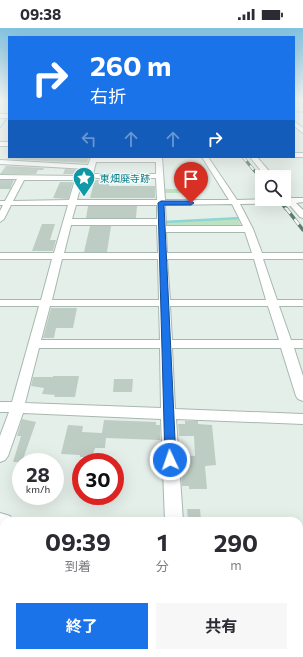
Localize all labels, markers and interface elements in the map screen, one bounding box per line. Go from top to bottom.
text: 09:38 [20,5,61,23]
text: 260 m [90,48,171,82]
icon: right [24,52,76,104]
text: 右折 [90,85,126,107]
icon: left [78,128,100,150]
icon: ahead [120,128,142,150]
icon: ahead [162,128,184,150]
icon: right [204,128,226,150]
pin [174,162,208,203]
place icon: 東畑廃寺跡 [71,165,97,198]
icon: arrive [180,168,202,190]
map controls [255,170,291,206]
button: search [255,170,291,206]
place label: 東畑廃寺跡 [100,172,150,184]
position arrow [149,439,191,481]
speed limit sign: 30 [72,453,124,505]
text: 28 [26,462,50,486]
text: km/h [26,483,50,495]
text: 09:39 [45,527,111,556]
text: 1 [157,527,168,556]
text: 290 [214,528,258,557]
text: m [230,557,242,573]
text: 到着 [65,558,91,574]
text: 分 [156,558,169,574]
button: 終了 [16,603,148,649]
button: 共有 [156,603,287,649]

